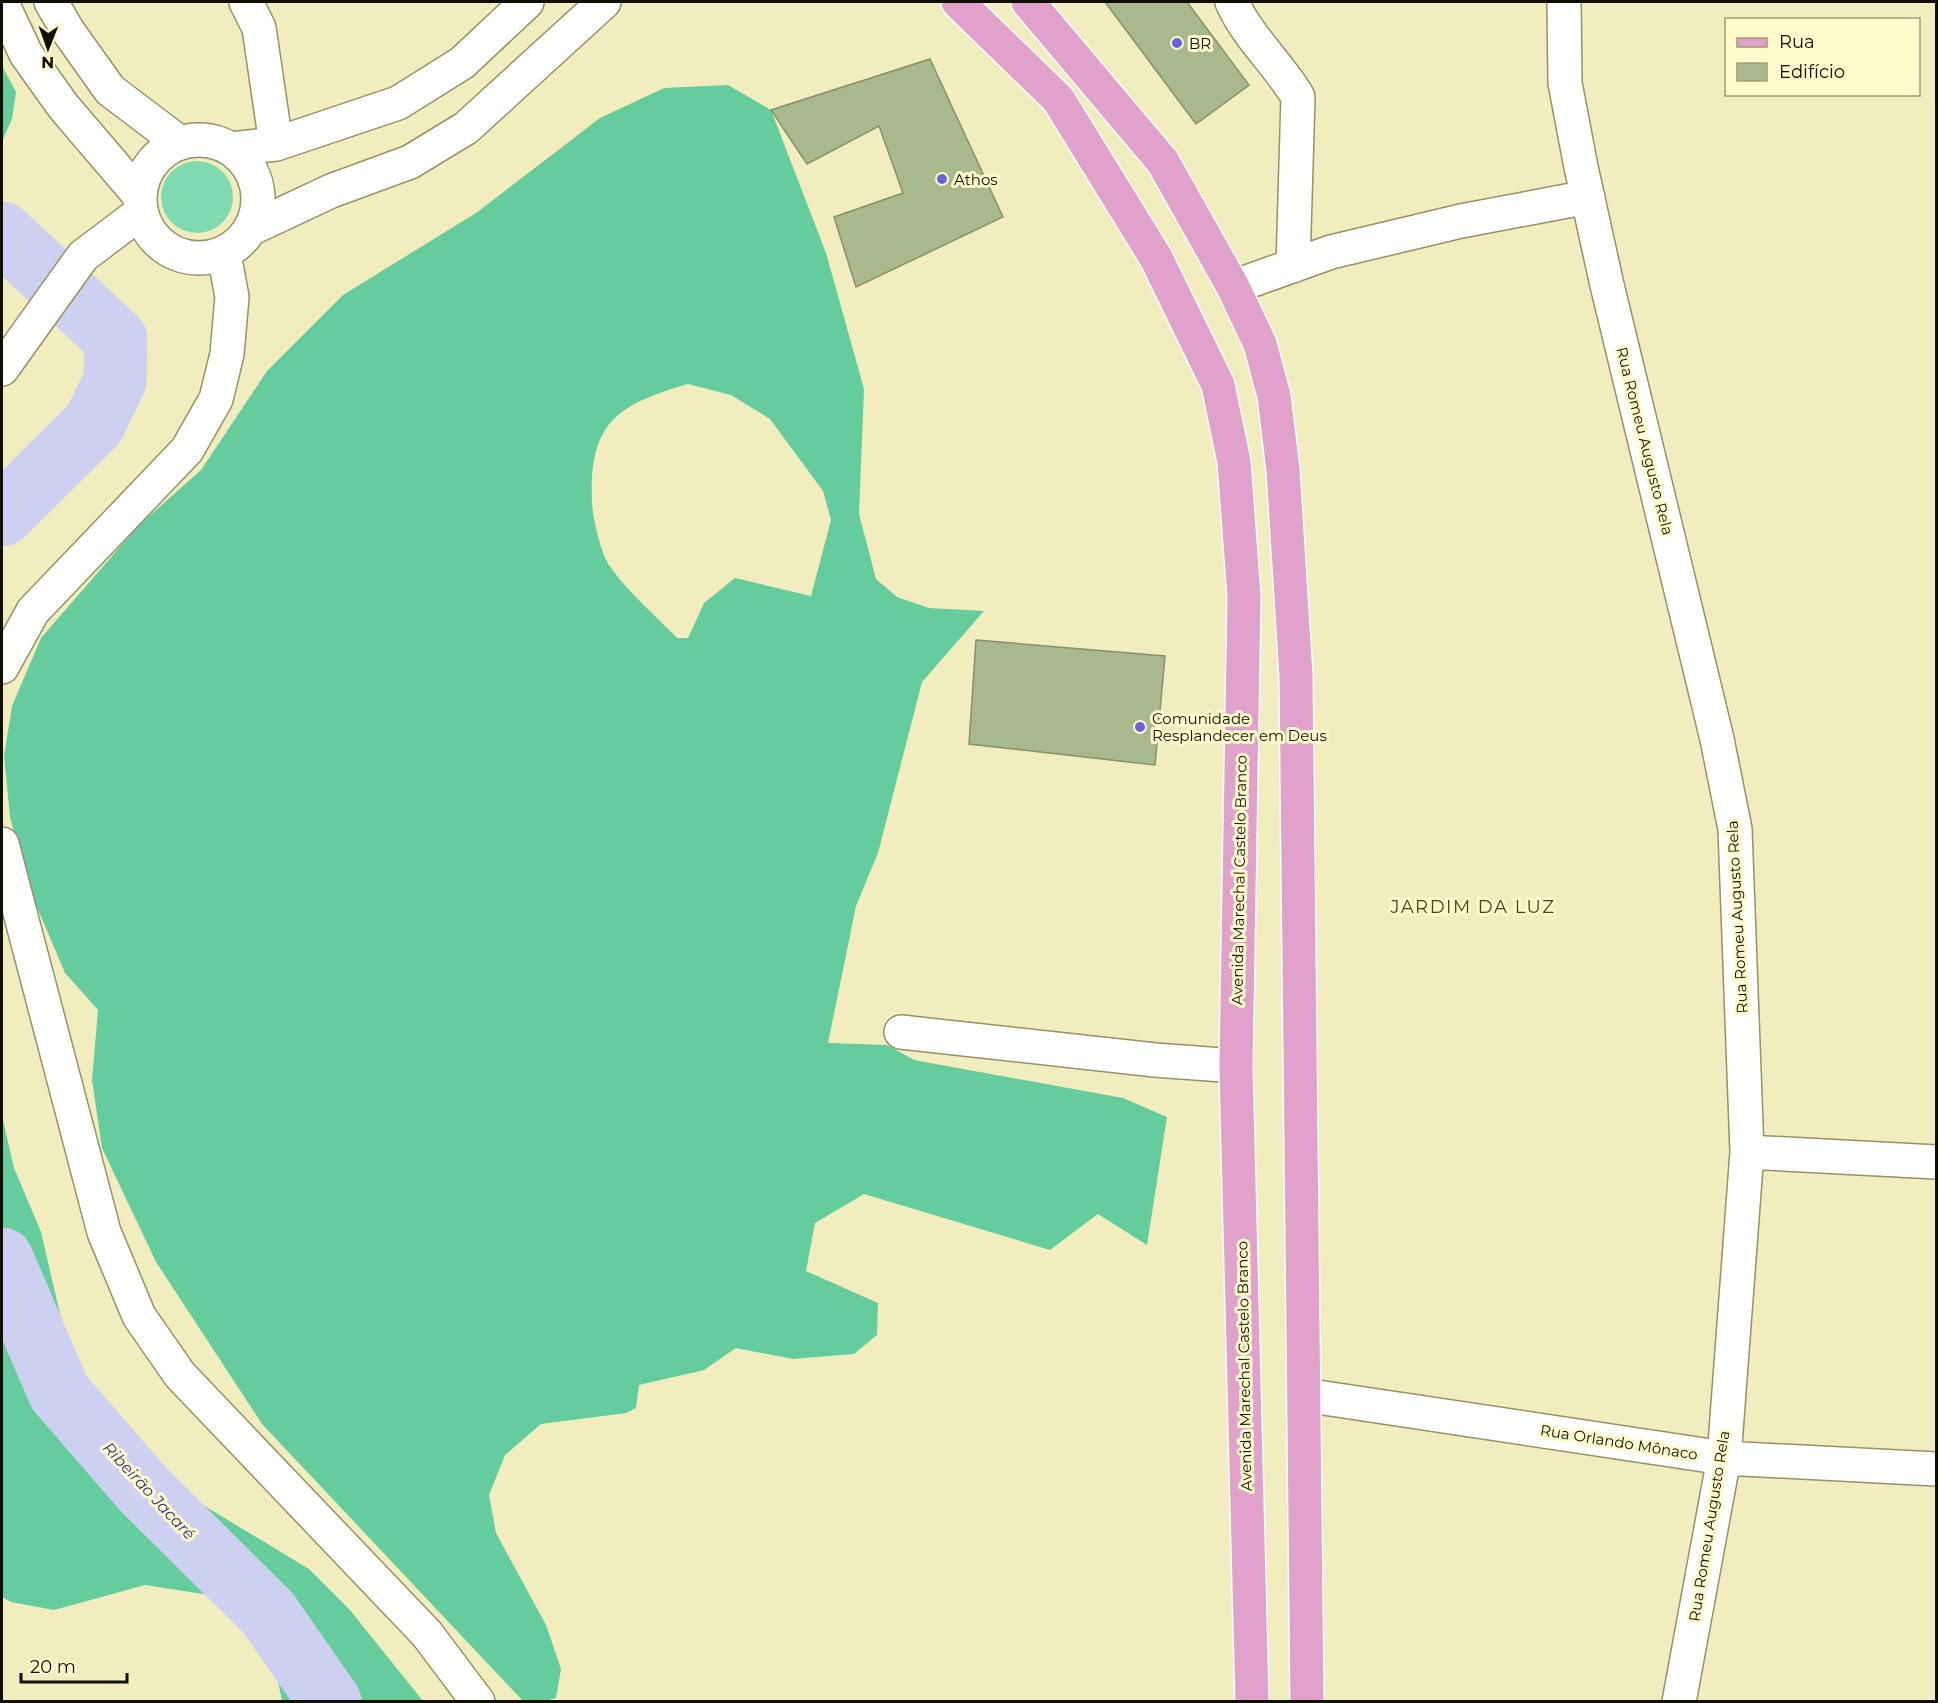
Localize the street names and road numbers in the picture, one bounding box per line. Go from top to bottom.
street label: Rua Romeu Augusto Rela [1612,345,1678,537]
street label: Avenida Marechal Castelo Branco [1227,755,1251,1005]
street label: Rua Romeu Augusto Rela [1722,820,1752,1014]
street label: Avenida Marechal Castelo Branco [1232,1241,1256,1491]
street label: Rua Orlando Mônaco [1539,1420,1699,1464]
street label: Rua Romeu Augusto Rela [1685,1429,1733,1623]

